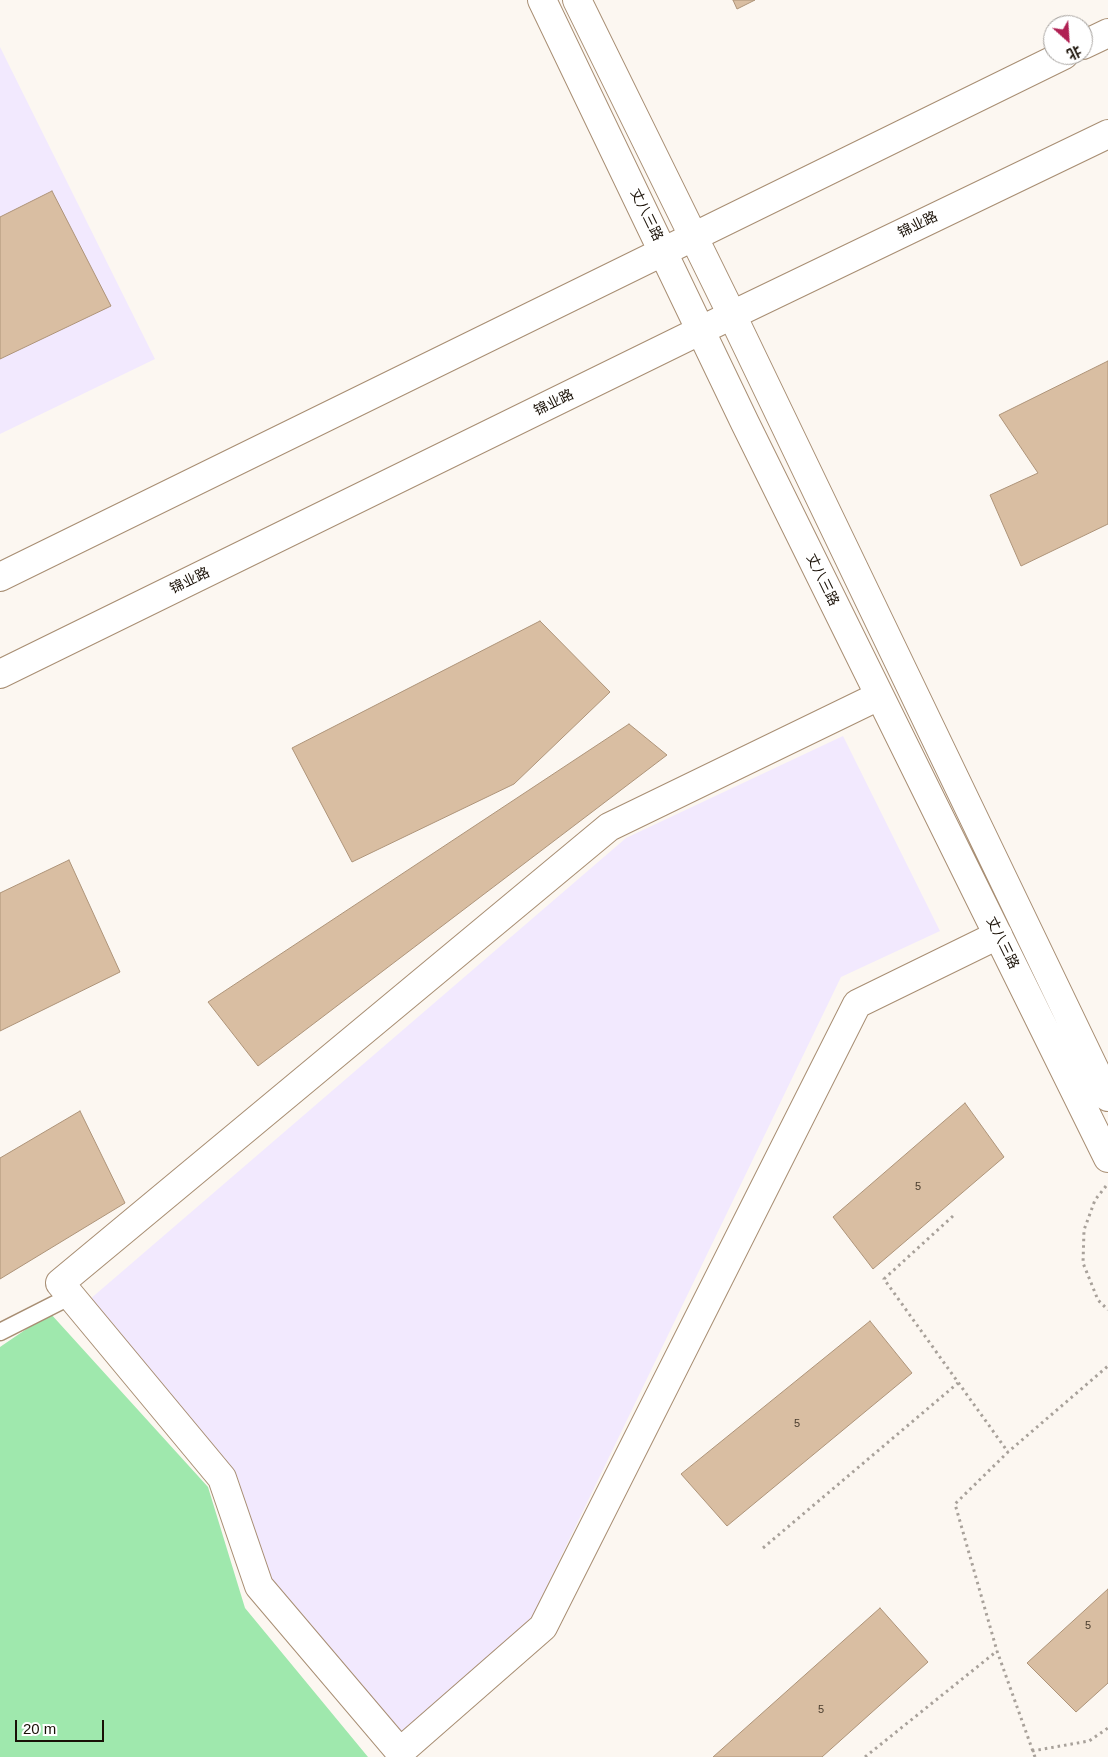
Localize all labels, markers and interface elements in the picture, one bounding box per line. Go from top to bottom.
north arrow [1043,15,1093,65]
text: 北 [1064,42,1084,63]
street label: 丈八三路 [626,186,666,244]
street label: 锦业路 [895,208,941,242]
street label: 锦业路 [531,386,577,420]
street label: 丈八三路 [802,551,842,609]
street label: 锦业路 [167,564,213,598]
street label: 丈八三路 [982,914,1022,972]
house number: 5 [915,1180,921,1194]
house number: 5 [794,1417,800,1431]
house number: 5 [1085,1619,1091,1633]
house number: 5 [818,1703,824,1717]
scale bar [18,1710,106,1742]
text: 20 m [23,1720,56,1737]

